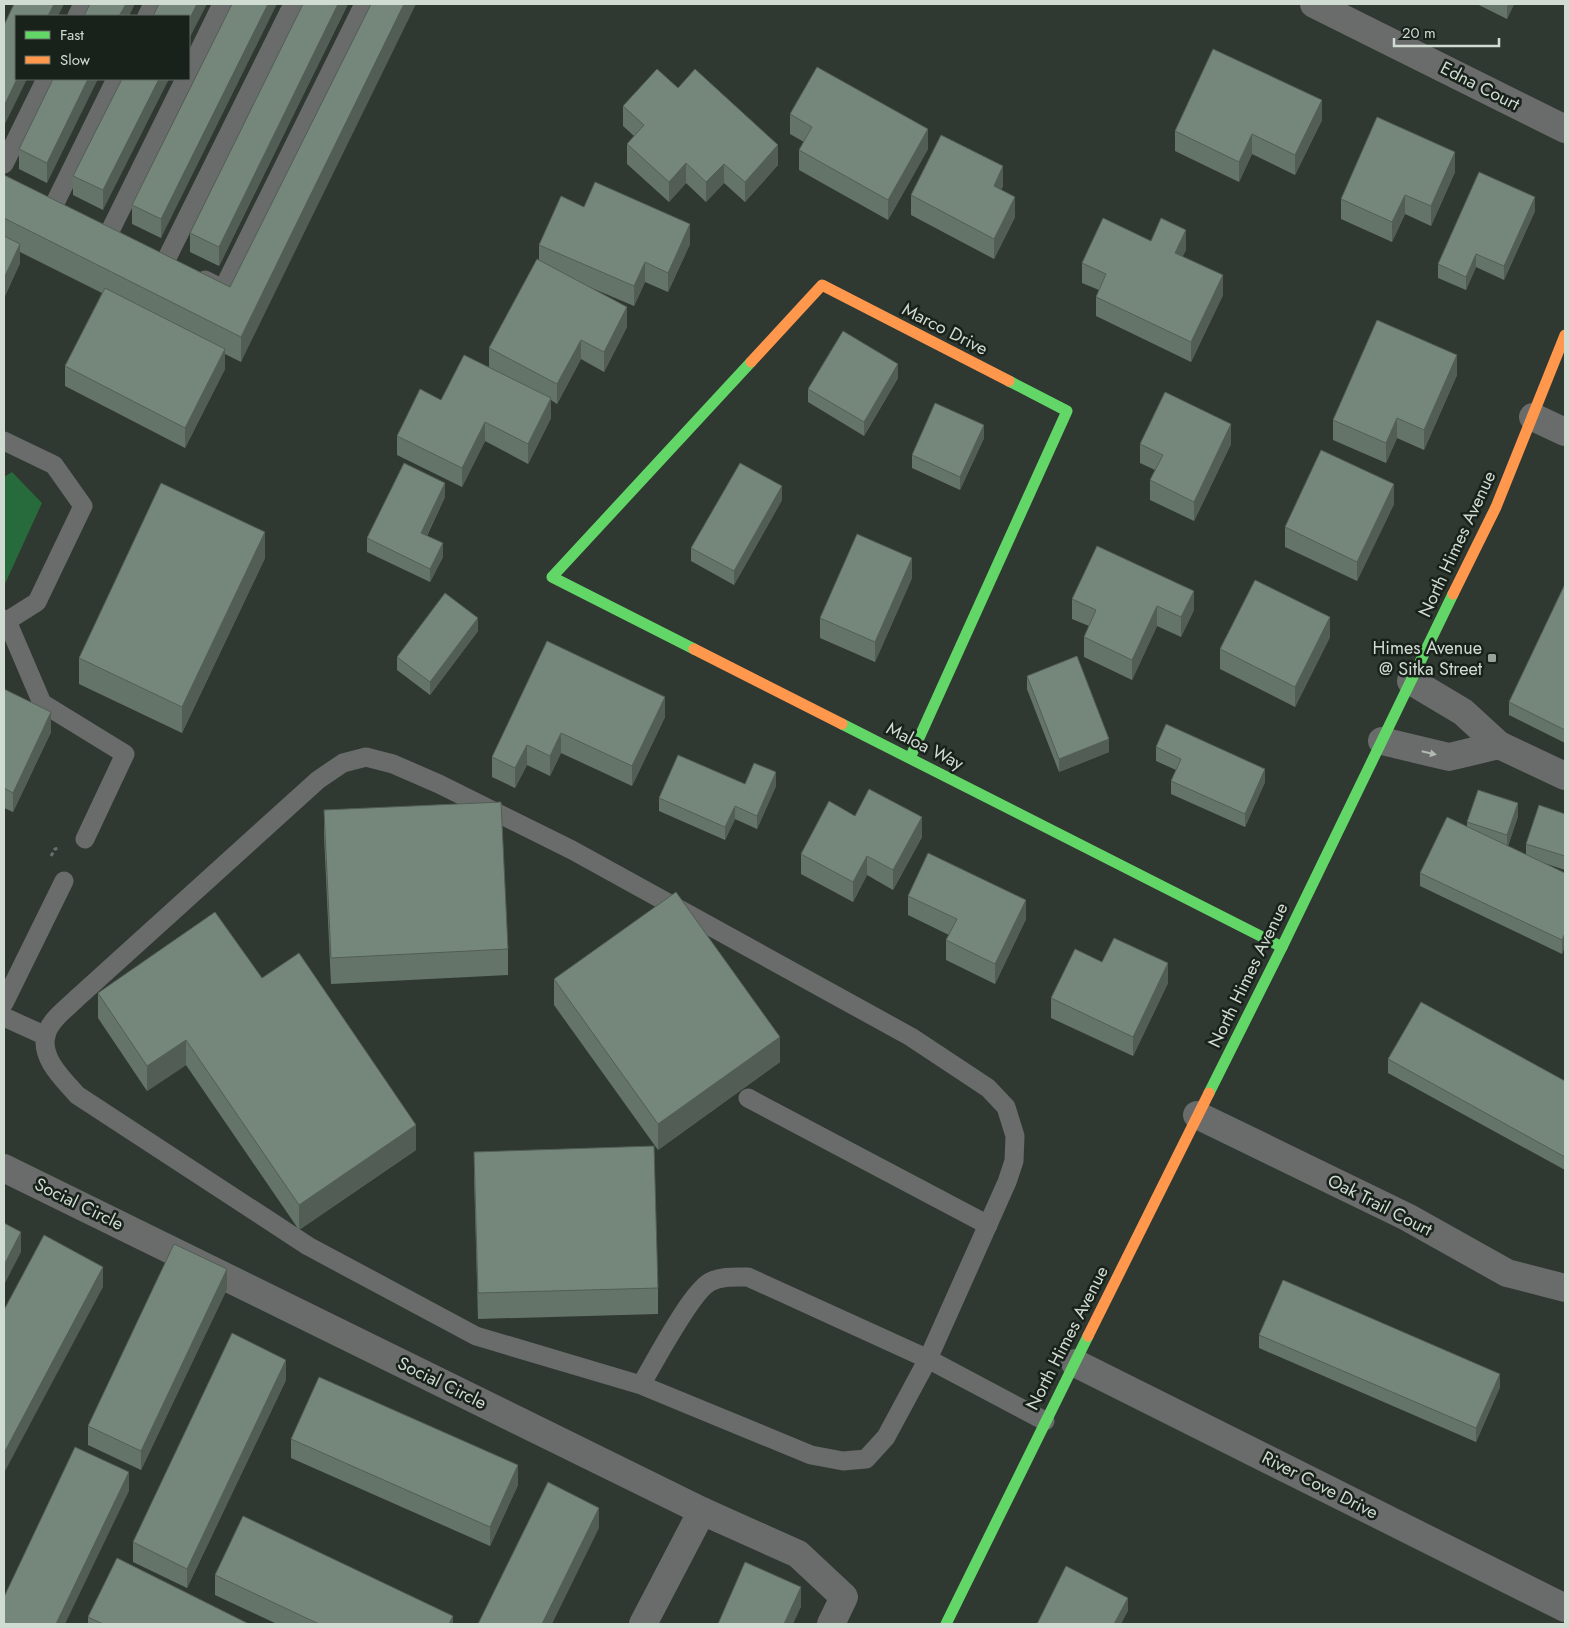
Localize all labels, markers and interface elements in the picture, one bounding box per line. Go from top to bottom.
legend [15,15,190,80]
scale bar [1394,15,1499,47]
text: 20 m [1402,22,1436,44]
text: Fast [60,24,84,46]
text: Slow [60,49,91,71]
street label: Edna Court [1436,55,1525,117]
street label: Marco Drive [898,296,992,362]
street label: North Himes Avenue [1412,467,1502,621]
place label: Himes Avenue @ Sitka Street [1372,635,1483,682]
marker: Himes Avenue @ Sitka Street [1486,652,1498,664]
street label: Maloa Way [882,715,968,777]
one-way arrow [1422,749,1437,757]
street label: North Himes Avenue [1202,898,1294,1052]
street label: Oak Trail Court [1323,1167,1437,1243]
street label: Social Circle [30,1171,128,1237]
street label: North Himes Avenue [1019,1261,1115,1415]
street label: Social Circle [393,1350,491,1416]
street label: River Cove Drive [1257,1444,1383,1526]

